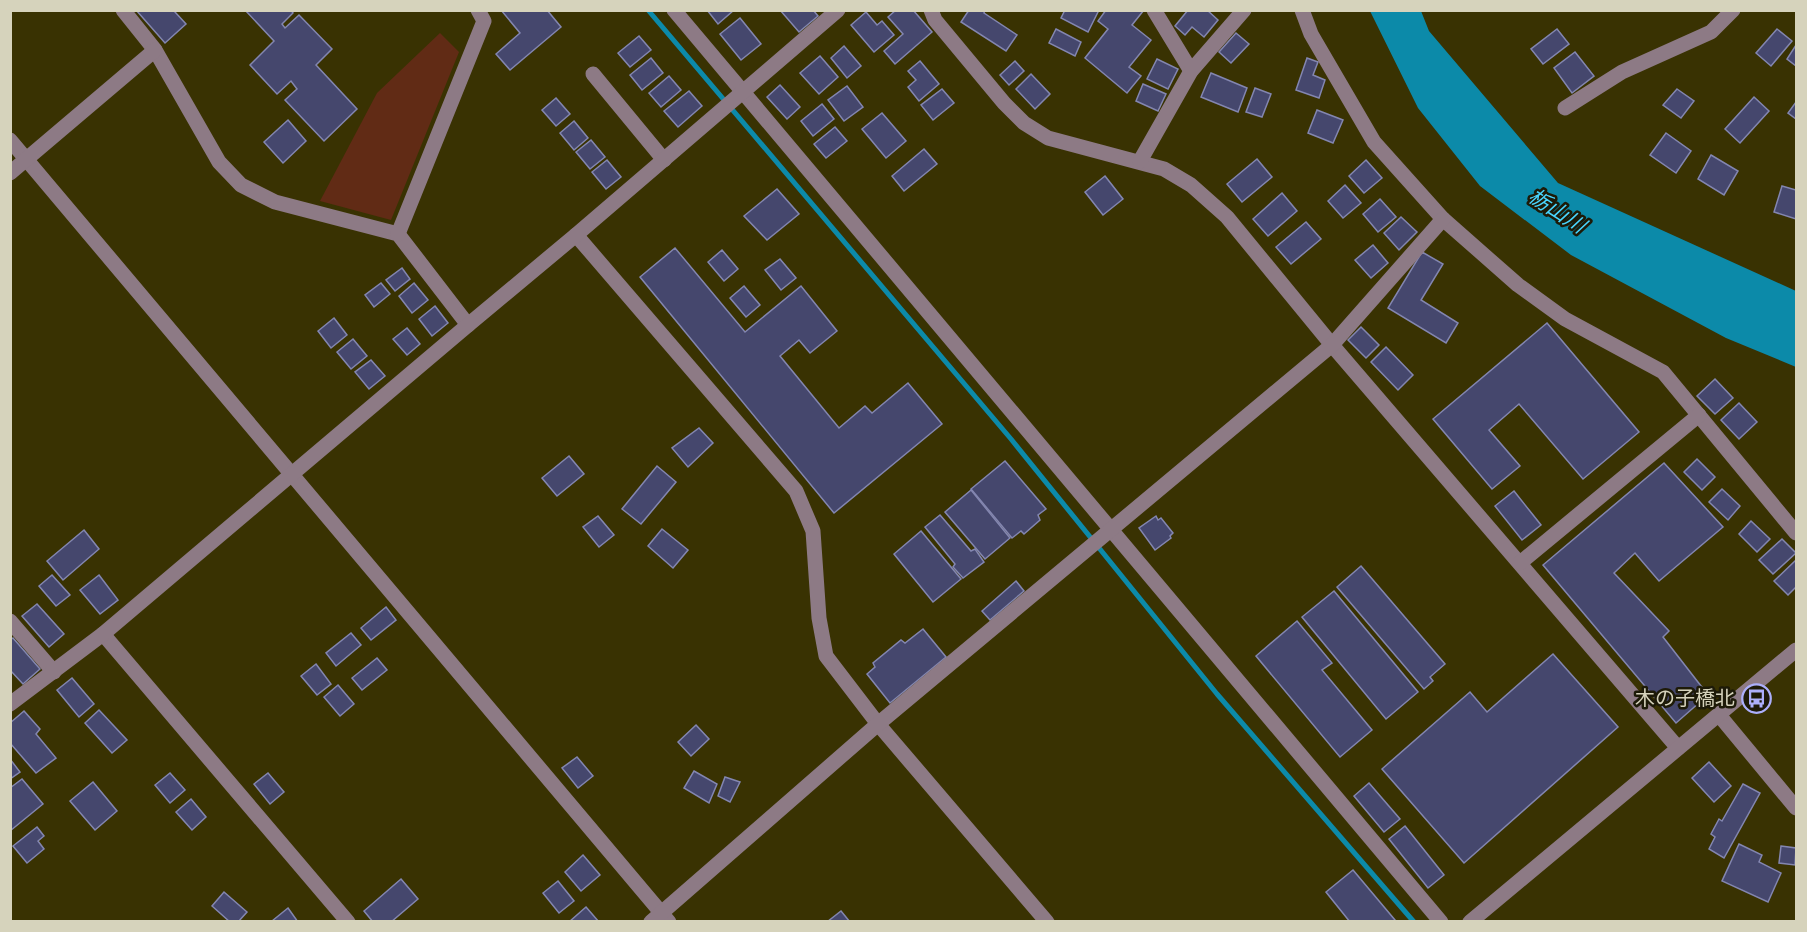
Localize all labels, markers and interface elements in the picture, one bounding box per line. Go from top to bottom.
water label: 栃山川 [1525,182,1593,238]
bus stop icon: 木の子橋北 [1740,682,1772,714]
place label: 木の子橋北 [1635,685,1735,709]

